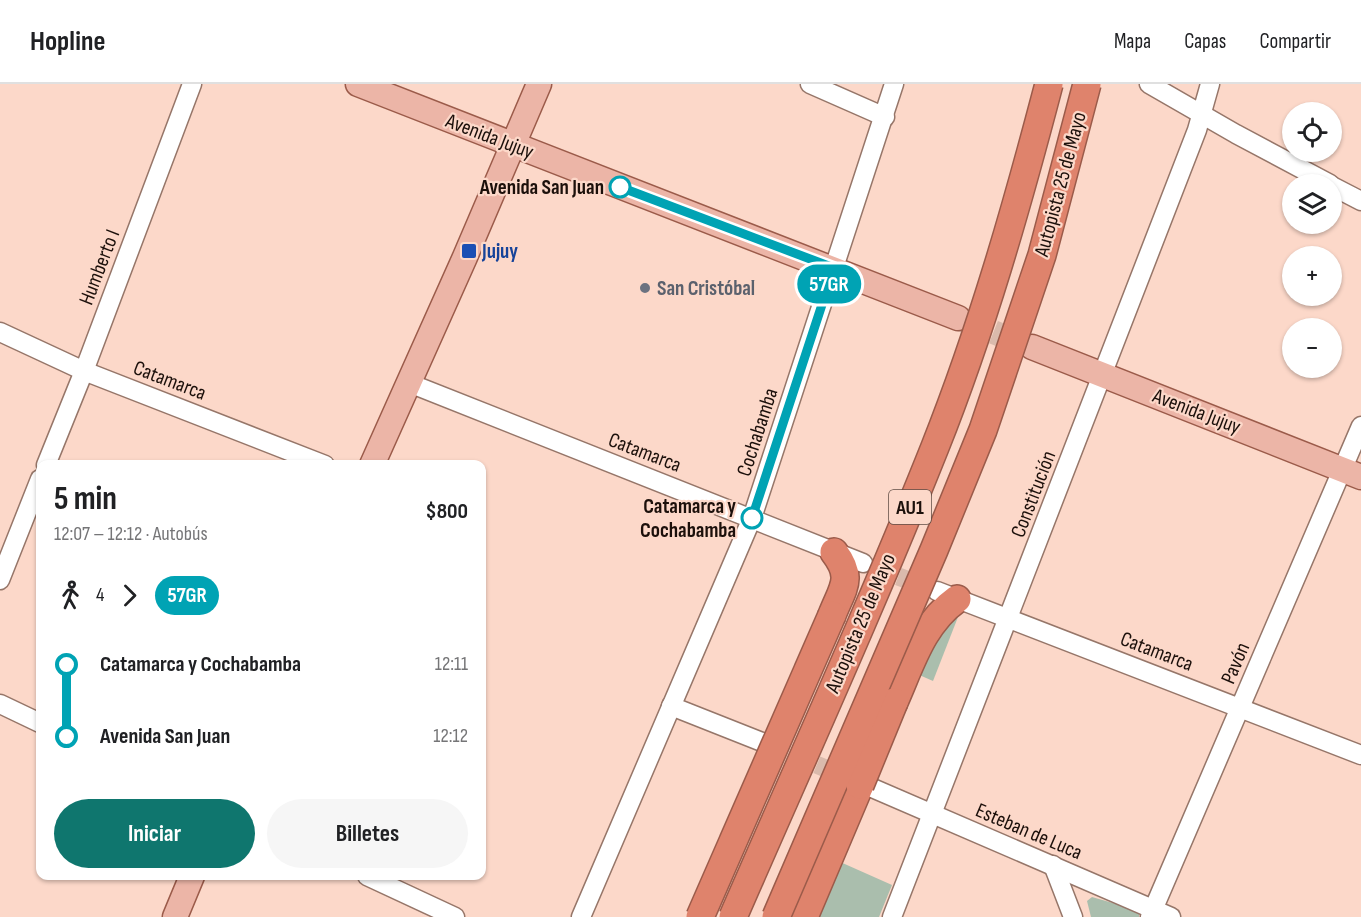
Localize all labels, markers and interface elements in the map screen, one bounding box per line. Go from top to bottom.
text: Hopline [30,25,105,58]
text: Mapa [1114,29,1151,54]
text: Capas [1184,29,1226,54]
text: Compartir [1259,29,1331,54]
map controls [1282,102,1342,378]
button: locate [1282,102,1342,162]
street label: Avenida Jujuy [441,108,537,165]
street label: Autopista 25 de Mayo [1029,109,1092,260]
button: layers [1282,174,1342,234]
place label: Avenida San Juan [479,175,604,200]
marker: Avenida San Juan [609,176,631,198]
street label: Humberto I [74,226,125,308]
place label: Jujuy [481,239,518,264]
marker: Jujuy [460,242,478,260]
button: + [1282,246,1342,306]
line badge: 57GR [787,264,871,304]
text: 57GR [809,272,849,297]
place label: San Cristóbal [657,276,755,301]
marker: San Cristóbal [638,281,652,295]
button: − [1282,318,1342,378]
street label: Catamarca [130,355,210,406]
street label: Avenida Jujuy [1148,383,1244,440]
street label: Cochabamba [731,385,783,479]
street label: Catamarca [605,427,685,478]
street label: Constitución [1006,447,1061,541]
text: 5 min [54,479,117,519]
road number: AU1 [889,490,931,524]
place label: Catamarca y Cochabamba [640,494,736,543]
text: $800 [425,498,468,525]
marker: Catamarca y Cochabamba [741,507,763,529]
text: 12:07 – 12:12 · Autobús [54,522,208,546]
street label: Autopista 25 de Mayo [820,550,901,697]
icon: walk [54,579,87,612]
icon: forward [113,579,146,612]
text: 4 [96,583,104,607]
text: 57GR [167,583,207,608]
street label: Catamarca [1117,626,1197,677]
street label: Pavón [1216,639,1255,688]
text: Catamarca y Cochabamba [100,651,301,678]
text: 12:11 [435,652,468,676]
text: Avenida San Juan [100,723,230,750]
text: 12:12 [433,724,468,748]
street label: Esteban de Luca [972,798,1086,865]
button: Iniciar [54,799,255,868]
button: Billetes [267,799,468,868]

